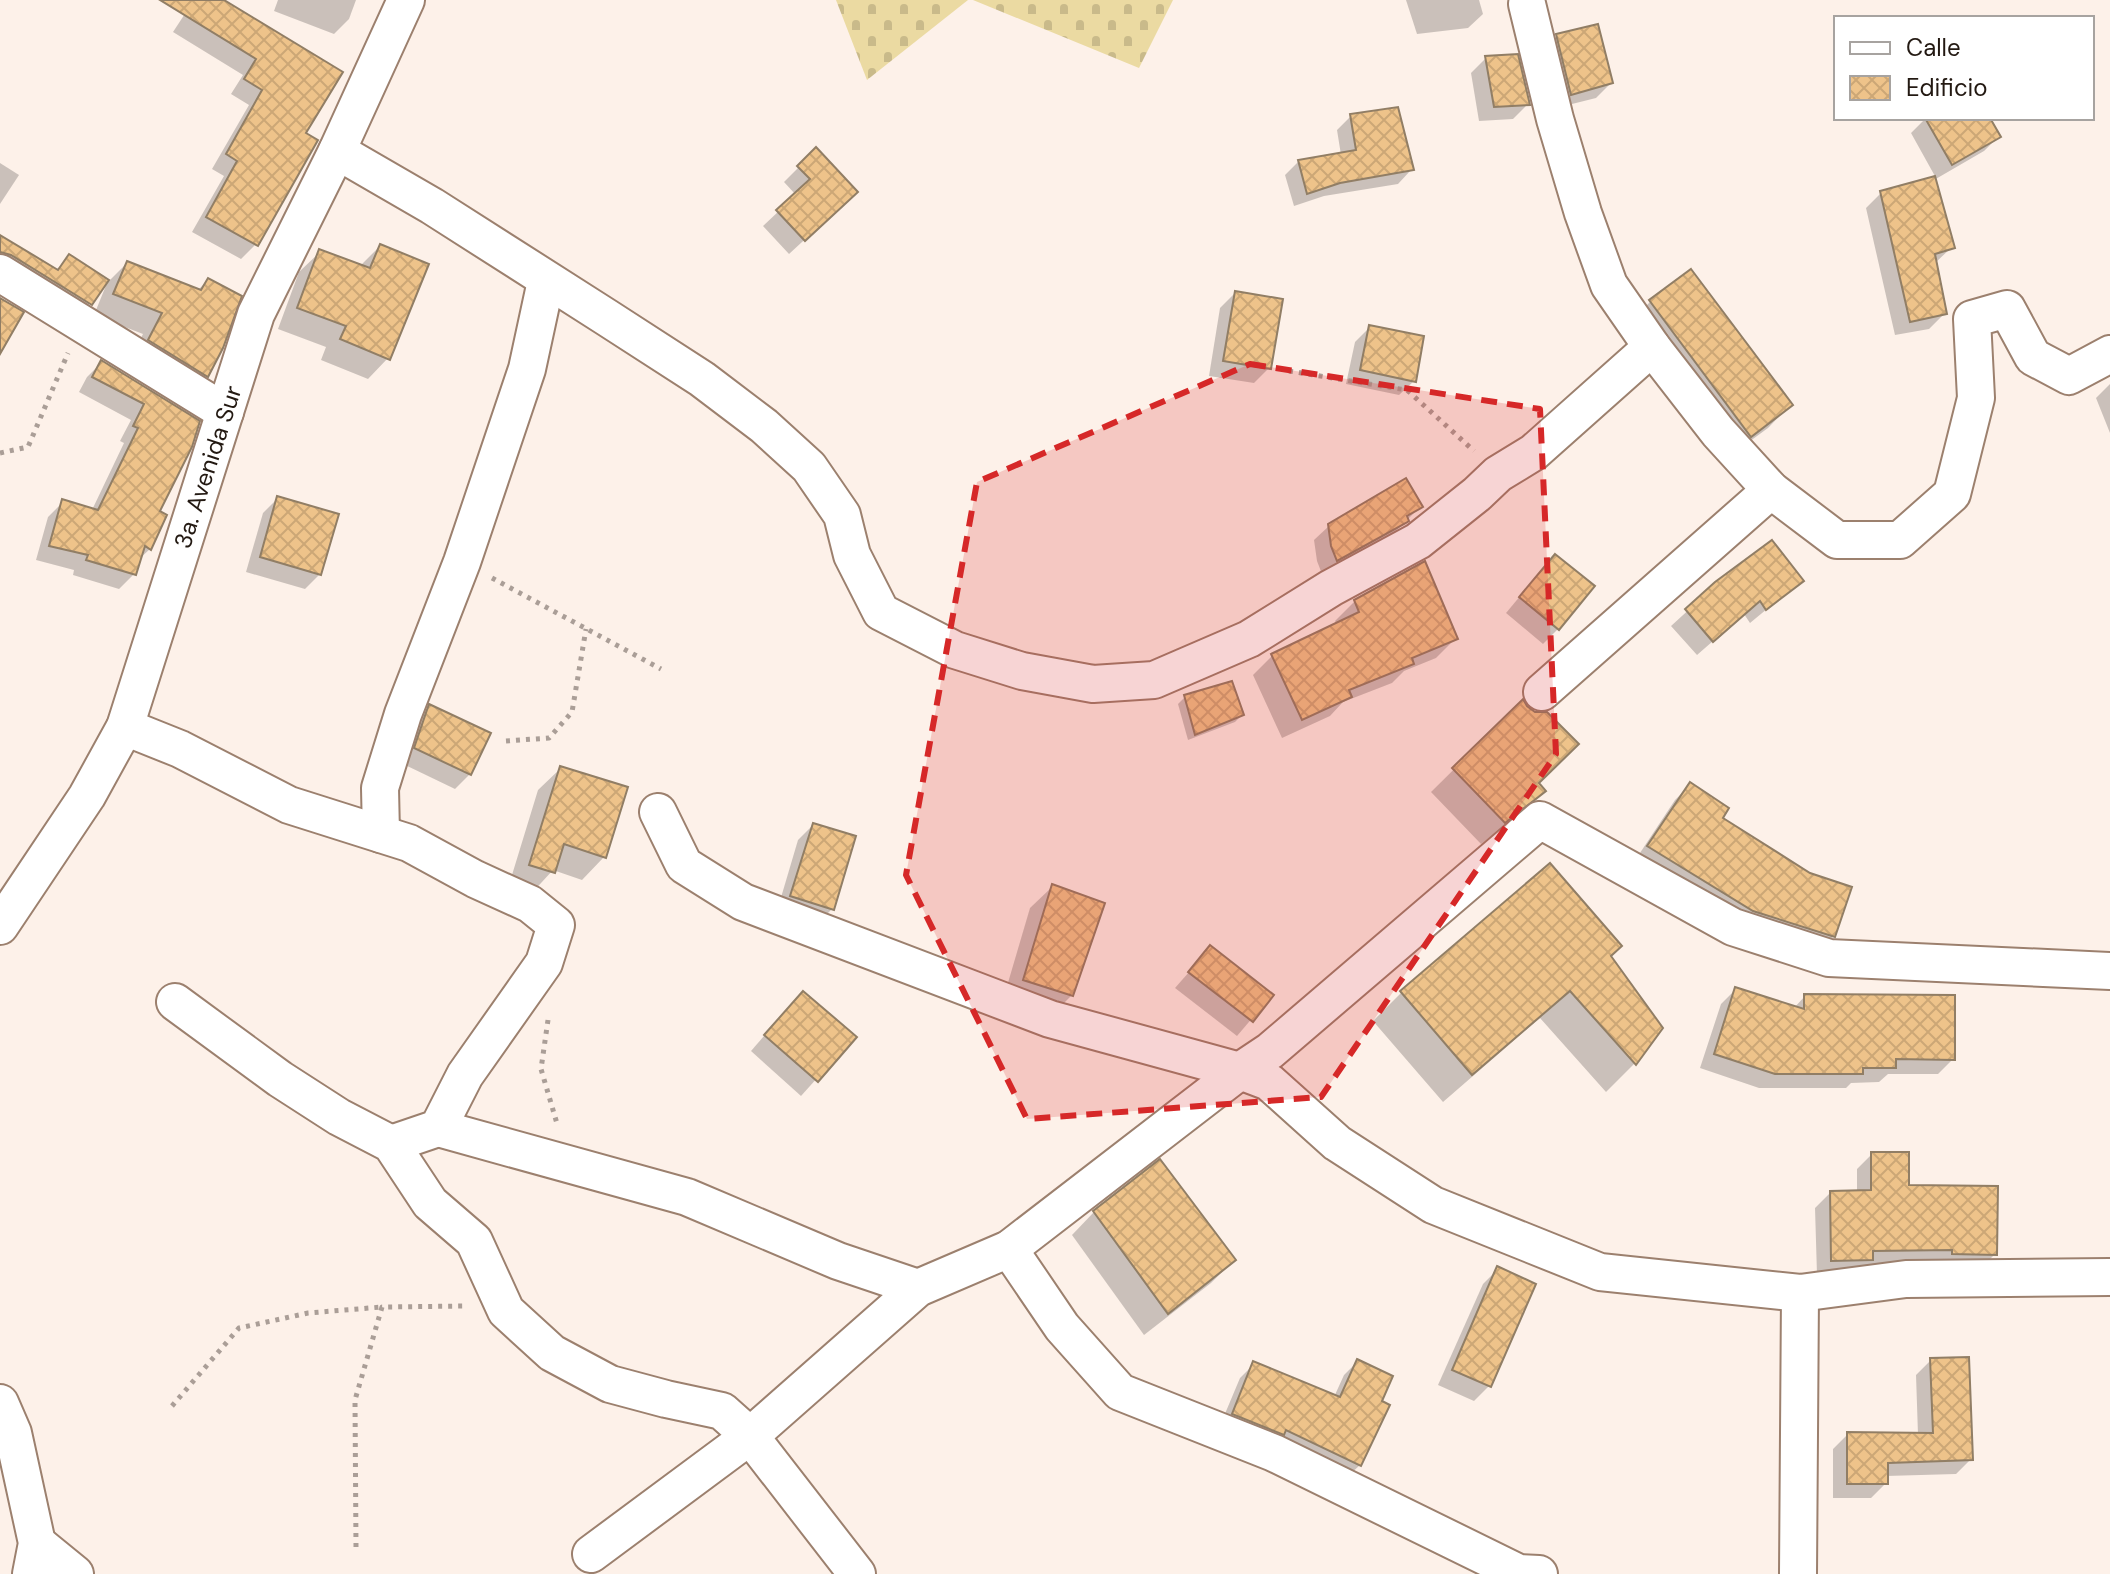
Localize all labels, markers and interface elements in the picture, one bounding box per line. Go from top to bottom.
legend [1834,16,2094,120]
text: Calle [1906,32,1961,63]
text: Edificio [1906,72,1988,103]
street label: 3a. Avenida Sur [167,381,248,552]

